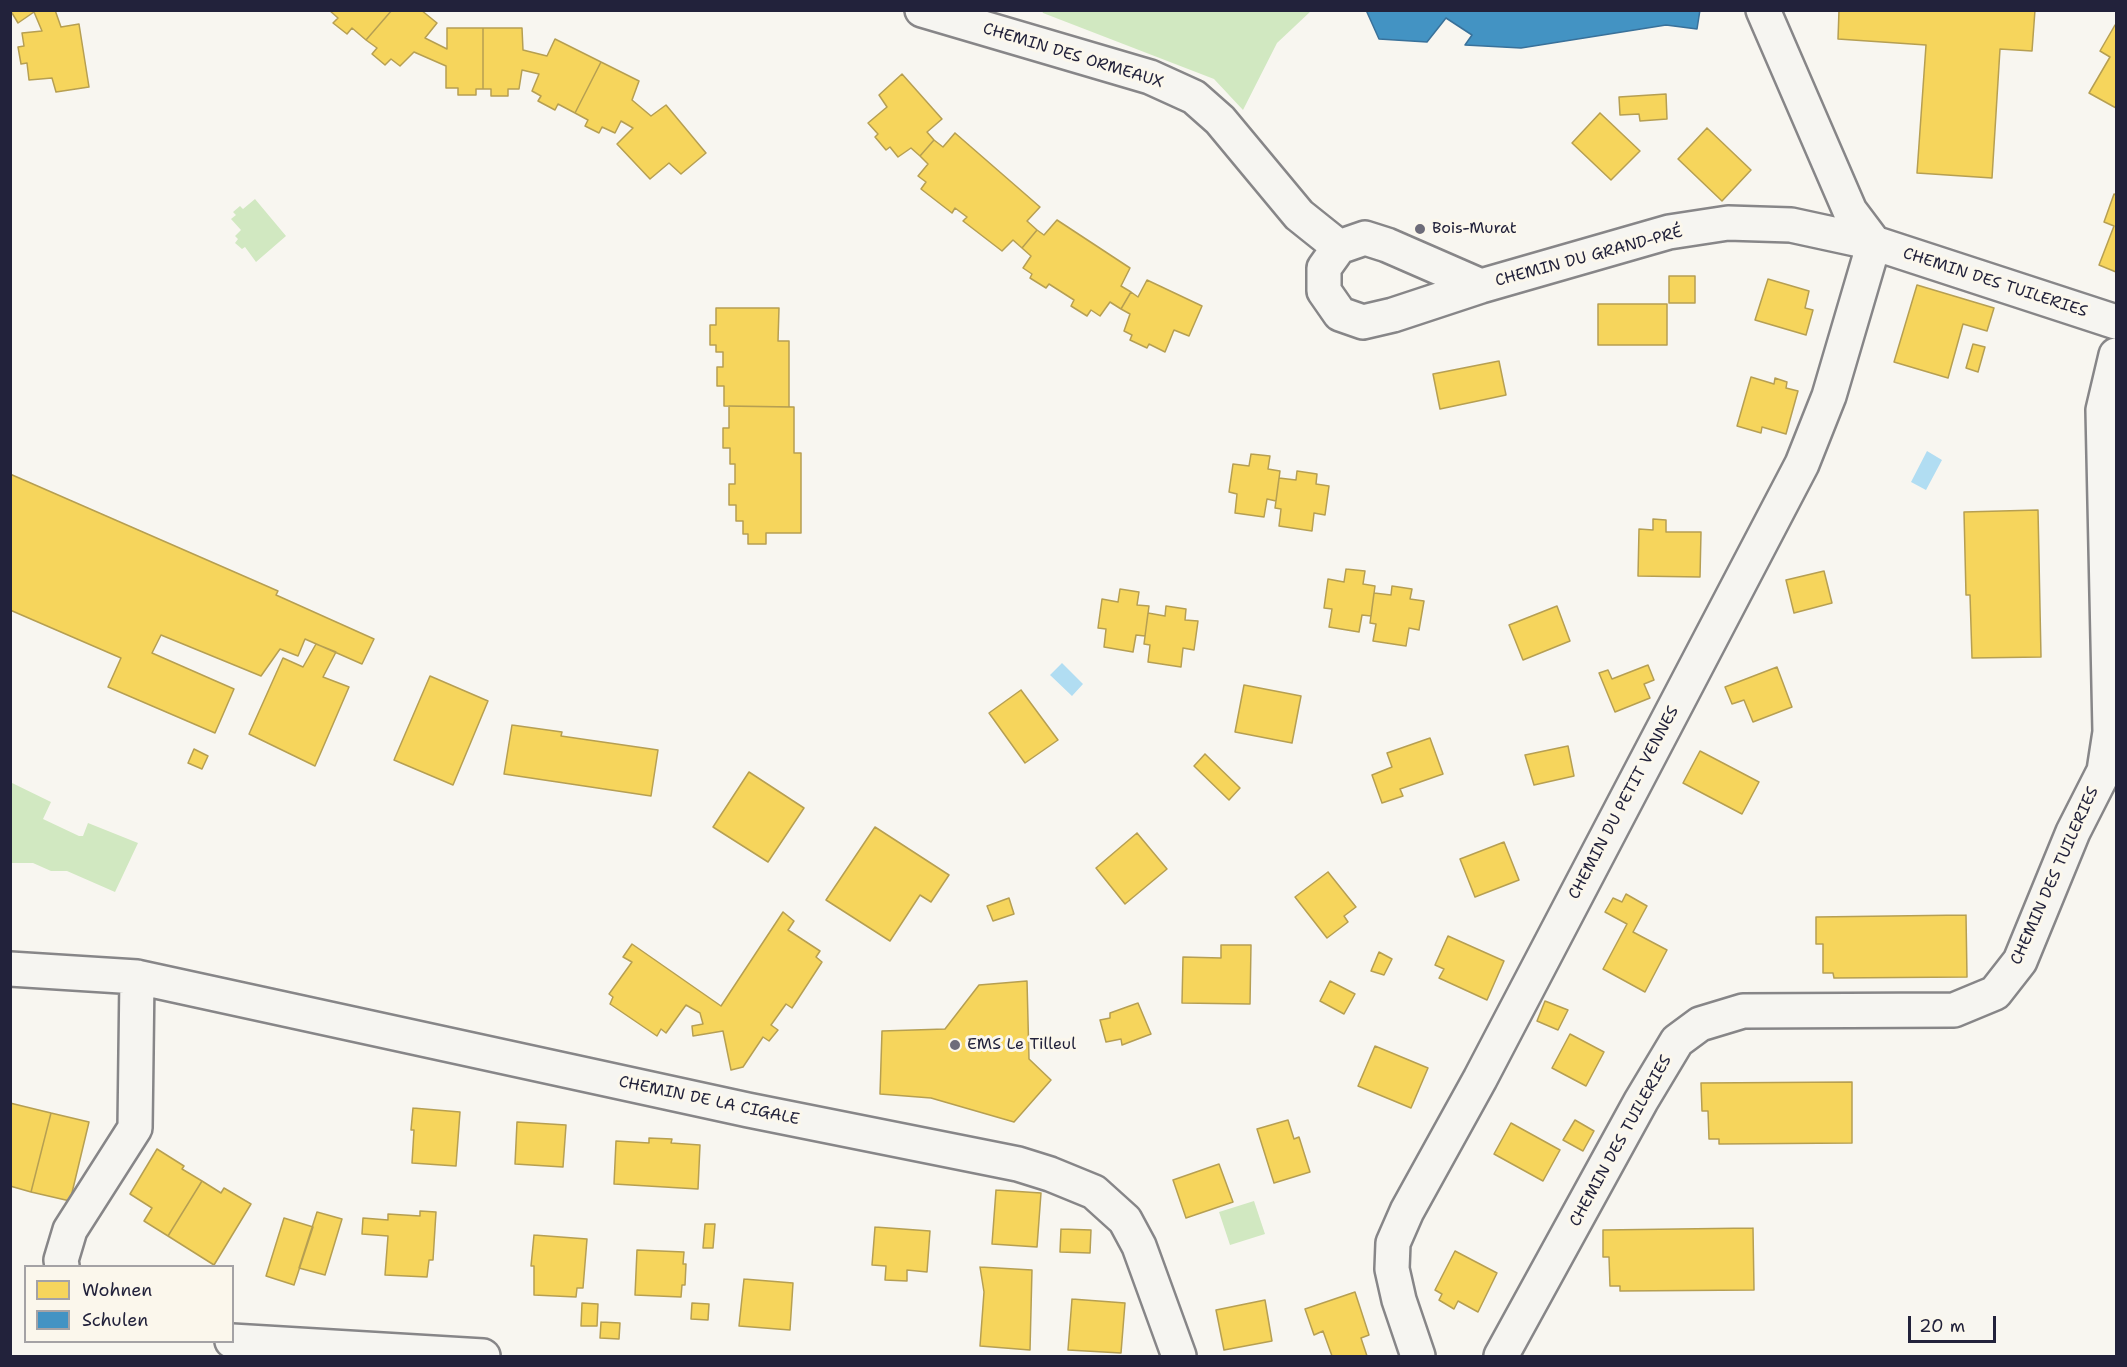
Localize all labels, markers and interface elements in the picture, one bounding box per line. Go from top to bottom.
street label: CHEMIN DES ORMEAUX [981,19,1165,93]
place label: Bois-Murat [1432,219,1517,239]
marker: Bois-Murat [1413,222,1427,236]
street label: CHEMIN DU GRAND-PRÉ [1493,223,1685,291]
street label: CHEMIN DES TUILERIES [1900,244,2090,322]
street label: CHEMIN DU PETIT VENNES [1565,703,1683,903]
street label: CHEMIN DES TUILERIES [2007,784,2103,968]
place label: EMS Le Tilleul [967,1035,1076,1055]
marker: EMS Le Tilleul [948,1038,962,1052]
street label: CHEMIN DES TUILERIES [1566,1052,1676,1230]
street label: CHEMIN DE LA CIGALE [617,1072,801,1130]
legend [24,1265,234,1343]
text: Wohnen [82,1278,152,1302]
scale bar [1911,1304,2000,1342]
text: Schulen [82,1308,148,1332]
text: 20 m [1919,1314,1965,1338]

